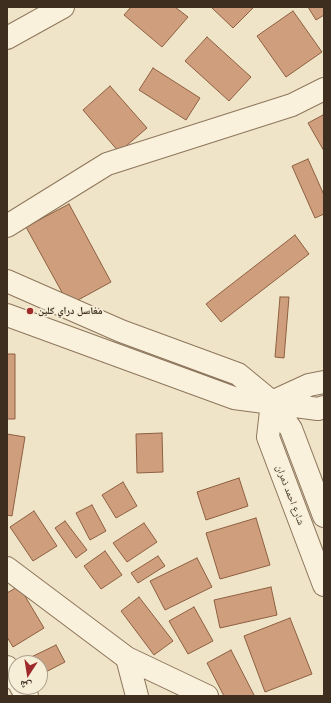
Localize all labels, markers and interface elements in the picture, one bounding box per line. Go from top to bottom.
place label: مغاسل دراي كلين [38,305,102,317]
marker: مغاسل دراي كلين [25,306,35,316]
street label: شارع احمد ذمران [273,463,307,527]
north arrow [8,655,48,695]
text: ش [19,678,33,694]

